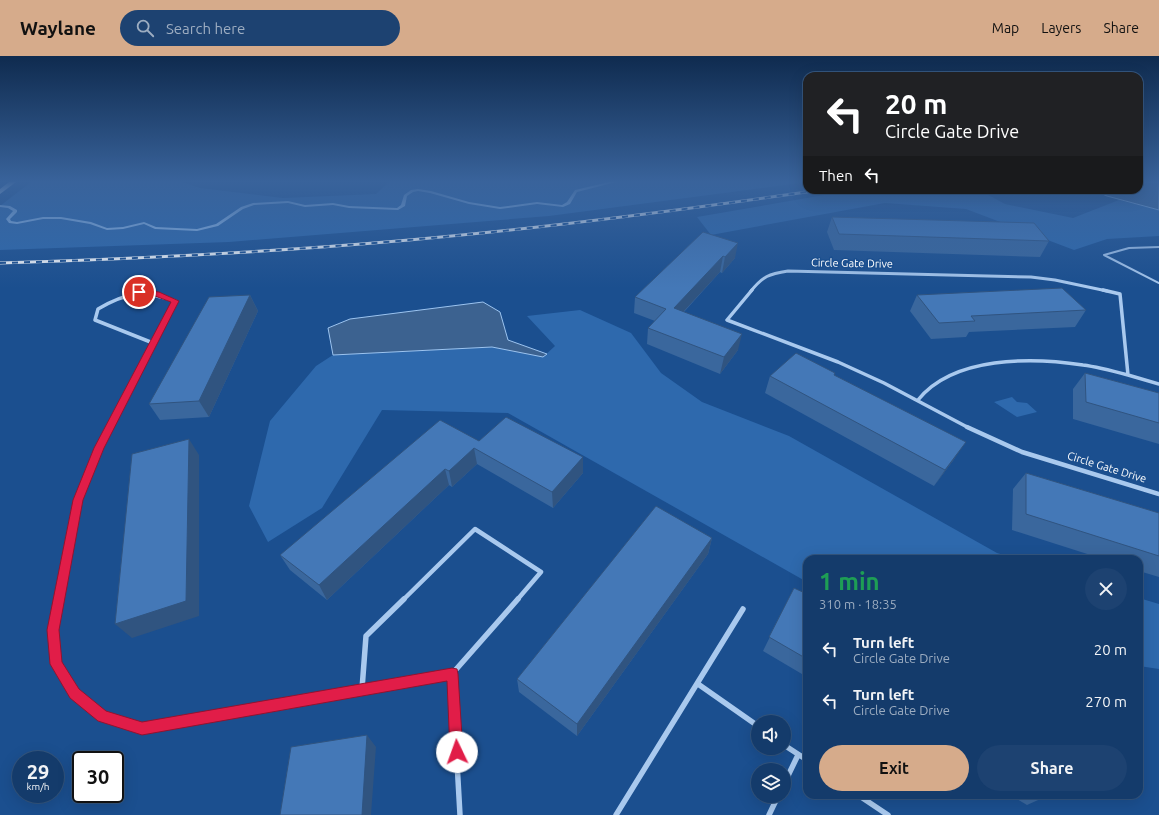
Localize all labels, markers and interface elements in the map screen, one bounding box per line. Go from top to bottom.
search box [120,10,400,46]
text: Waylane [20,17,96,39]
icon: search [134,17,156,39]
text: Search here [166,20,245,37]
text: Map [992,20,1019,36]
text: Layers [1041,20,1081,36]
text: Share [1103,20,1139,36]
icon: left [819,88,871,140]
text: 20 m [885,88,947,119]
text: Circle Gate Drive [885,121,1019,141]
icon: left [861,164,883,186]
text: Then [819,167,853,184]
street label: Circle Gate Drive [811,256,893,270]
pin [122,275,156,309]
icon: arrive [128,281,150,303]
street label: Circle Gate Drive [1066,449,1148,485]
text: 1 min [819,568,880,595]
button: close [1085,568,1127,610]
text: 310 m · 18:35 [819,597,897,611]
text: Turn left [853,634,914,651]
icon: left [819,638,841,660]
text: 20 m [1094,641,1127,658]
text: Circle Gate Drive [853,651,950,665]
text: Turn left [853,686,914,703]
icon: left [819,690,841,712]
text: 270 m [1085,693,1127,710]
text: Circle Gate Drive [853,703,950,717]
map controls [751,715,791,803]
button: sound [751,715,791,755]
position arrow [436,731,478,773]
button: Exit [819,745,969,791]
button: Share [977,745,1127,791]
speed limit sign: 30 [72,751,124,803]
text: 29 [27,760,49,783]
button: layers [751,763,791,803]
text: km/h [26,781,50,792]

